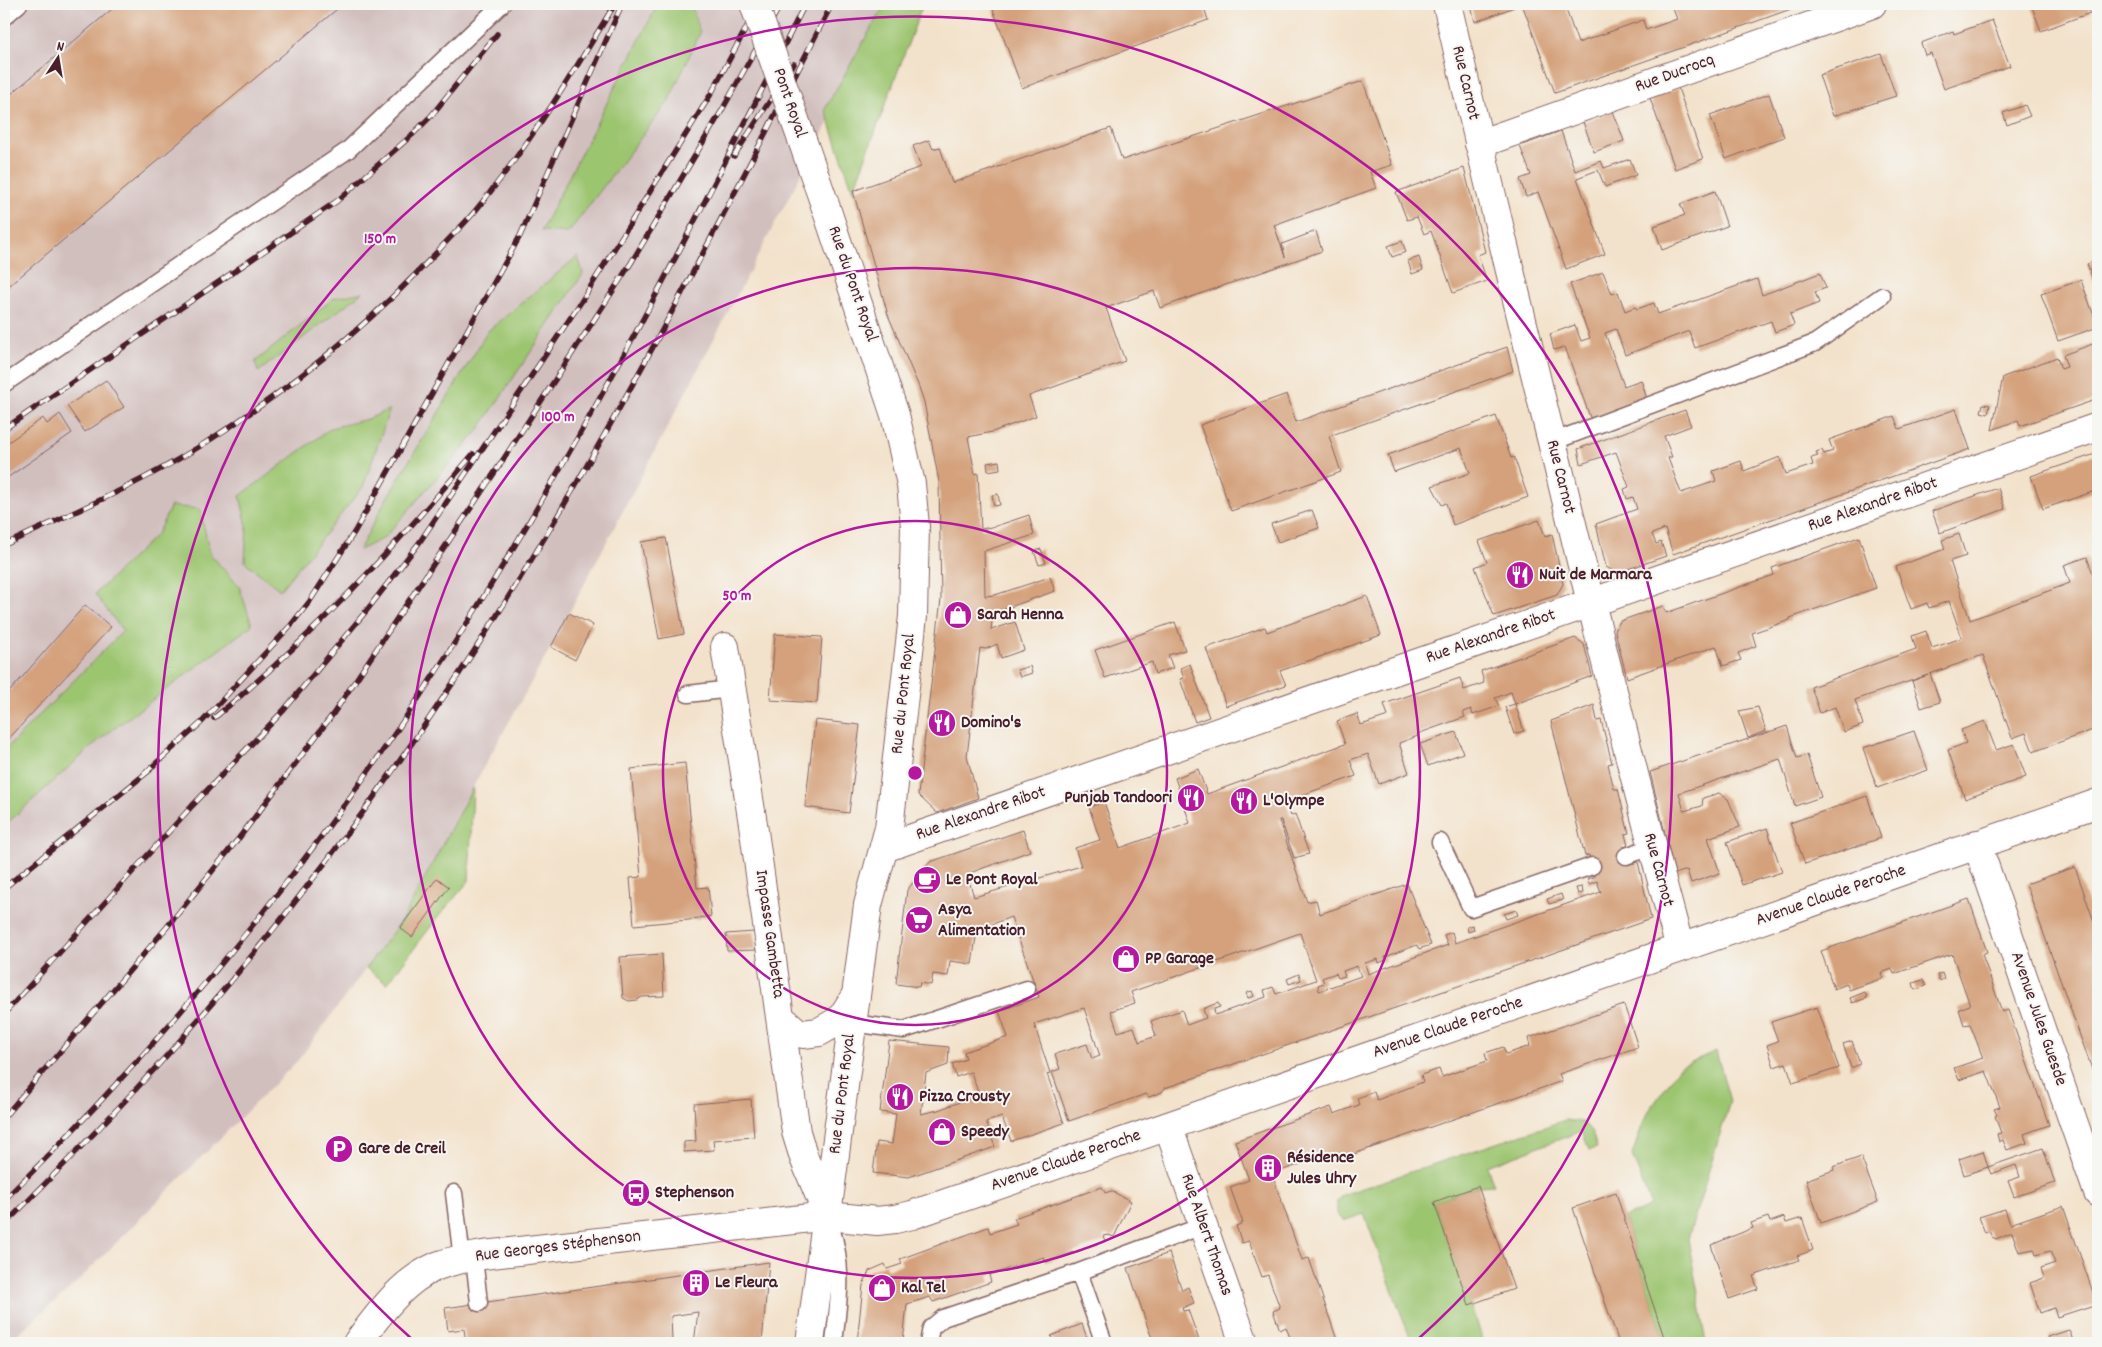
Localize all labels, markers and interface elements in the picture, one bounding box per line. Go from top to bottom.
north arrow [32,32,82,82]
text: N [55,37,66,58]
street label: Rue Carnot [1444,43,1486,123]
street label: Rue Ducrocq [1632,48,1718,100]
street label: Pont Royal [765,65,813,142]
street label: Rue du Pont Royal [820,223,884,346]
text: 150 m [364,229,396,251]
text: 100 m [541,407,575,429]
street label: Rue Carnot [1539,437,1581,517]
street label: Rue Alexandre Ribot [1805,471,1942,539]
restaurant icon: Nuit de Marmara [1505,560,1535,590]
place label: Nuit de Marmara [1539,563,1652,588]
text: 50 m [723,586,751,608]
shop icon: Sarah Henna [943,600,973,630]
place label: Sarah Henna [977,603,1064,628]
street label: Rue Alexandre Ribot [1423,603,1560,671]
street label: Rue du Pont Royal [885,632,923,755]
restaurant icon: Domino's [927,708,957,738]
place label: Domino's [961,711,1022,736]
centre of rings [906,764,924,782]
street label: Rue Alexandre Ribot [913,780,1050,848]
restaurant icon: Punjab Tandoori [1176,783,1206,813]
place label: Punjab Tandoori [1064,786,1173,811]
restaurant icon: L'Olympe [1229,786,1259,816]
place label: L'Olympe [1263,789,1324,814]
street label: Rue Carnot [1636,830,1680,910]
street label: Avenue Claude Peroche [1753,859,1910,933]
cafe icon: Le Pont Royal [912,865,942,895]
street label: Impasse Gambetta [748,868,790,1000]
place label: Le Pont Royal [946,868,1038,893]
place label: Asya Alimentation [938,898,1025,944]
supermarket icon: Asya Alimentation [904,905,934,935]
shop icon: PP Garage [1111,944,1141,974]
place label: PP Garage [1145,947,1214,972]
street label: Avenue Jules Guesde [2003,949,2073,1089]
street label: Avenue Claude Peroche [1370,991,1527,1065]
street label: Rue du Pont Royal [823,1032,863,1156]
restaurant icon: Pizza Crousty [885,1082,915,1112]
place label: Pizza Crousty [919,1085,1010,1110]
shop icon: Speedy [927,1117,957,1147]
place label: Speedy [961,1120,1010,1145]
street label: Avenue Claude Peroche [988,1124,1145,1198]
parking icon: Gare de Creil [324,1134,354,1164]
place label: Gare de Creil [358,1137,447,1162]
place label: Résidence Jules Uhry [1287,1146,1357,1192]
building icon: Résidence Jules Uhry [1253,1153,1283,1183]
street label: Rue Albert Thomas [1173,1171,1239,1299]
bus stop icon: Stephenson [621,1178,651,1208]
place label: Stephenson [655,1181,734,1206]
street label: Rue Georges Stéphenson [474,1224,642,1270]
building icon: Le Fleura [681,1268,711,1298]
place label: Le Fleura [715,1271,778,1296]
shop icon: Kal Tel [867,1273,897,1303]
place label: Kal Tel [901,1276,946,1301]

